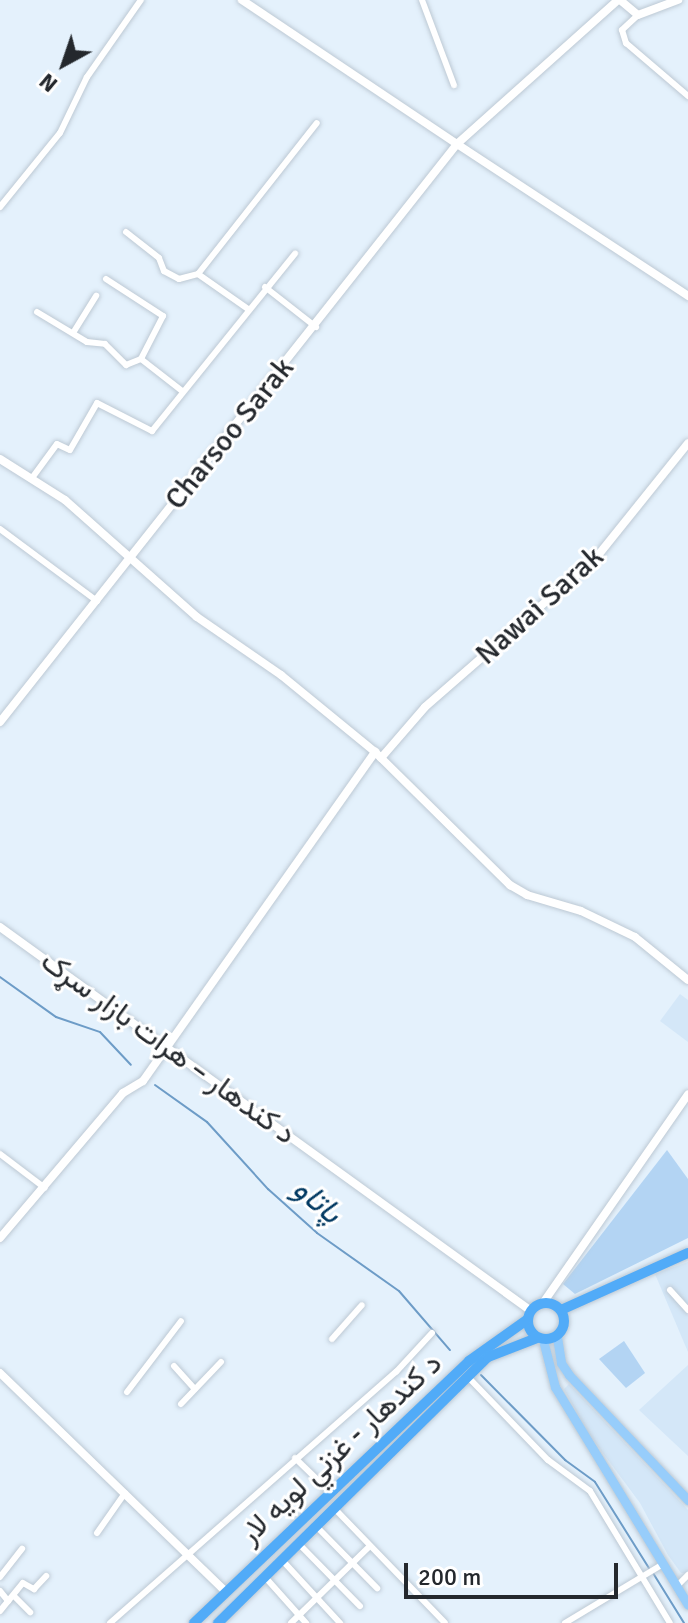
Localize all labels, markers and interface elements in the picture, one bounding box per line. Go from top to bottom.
north arrow [24,24,104,104]
text: N [34,68,63,98]
street label: Charsoo Sarak [158,351,302,517]
street label: Nawai Sarak [469,539,611,673]
street label: د کندهار – هرات بازار سړک [34,943,302,1153]
water label: پاتاو [285,1170,349,1232]
street label: د کندهار - غزني لويه لار [232,1346,450,1552]
scale bar [408,1547,622,1597]
text: 200 m [418,1562,481,1592]

